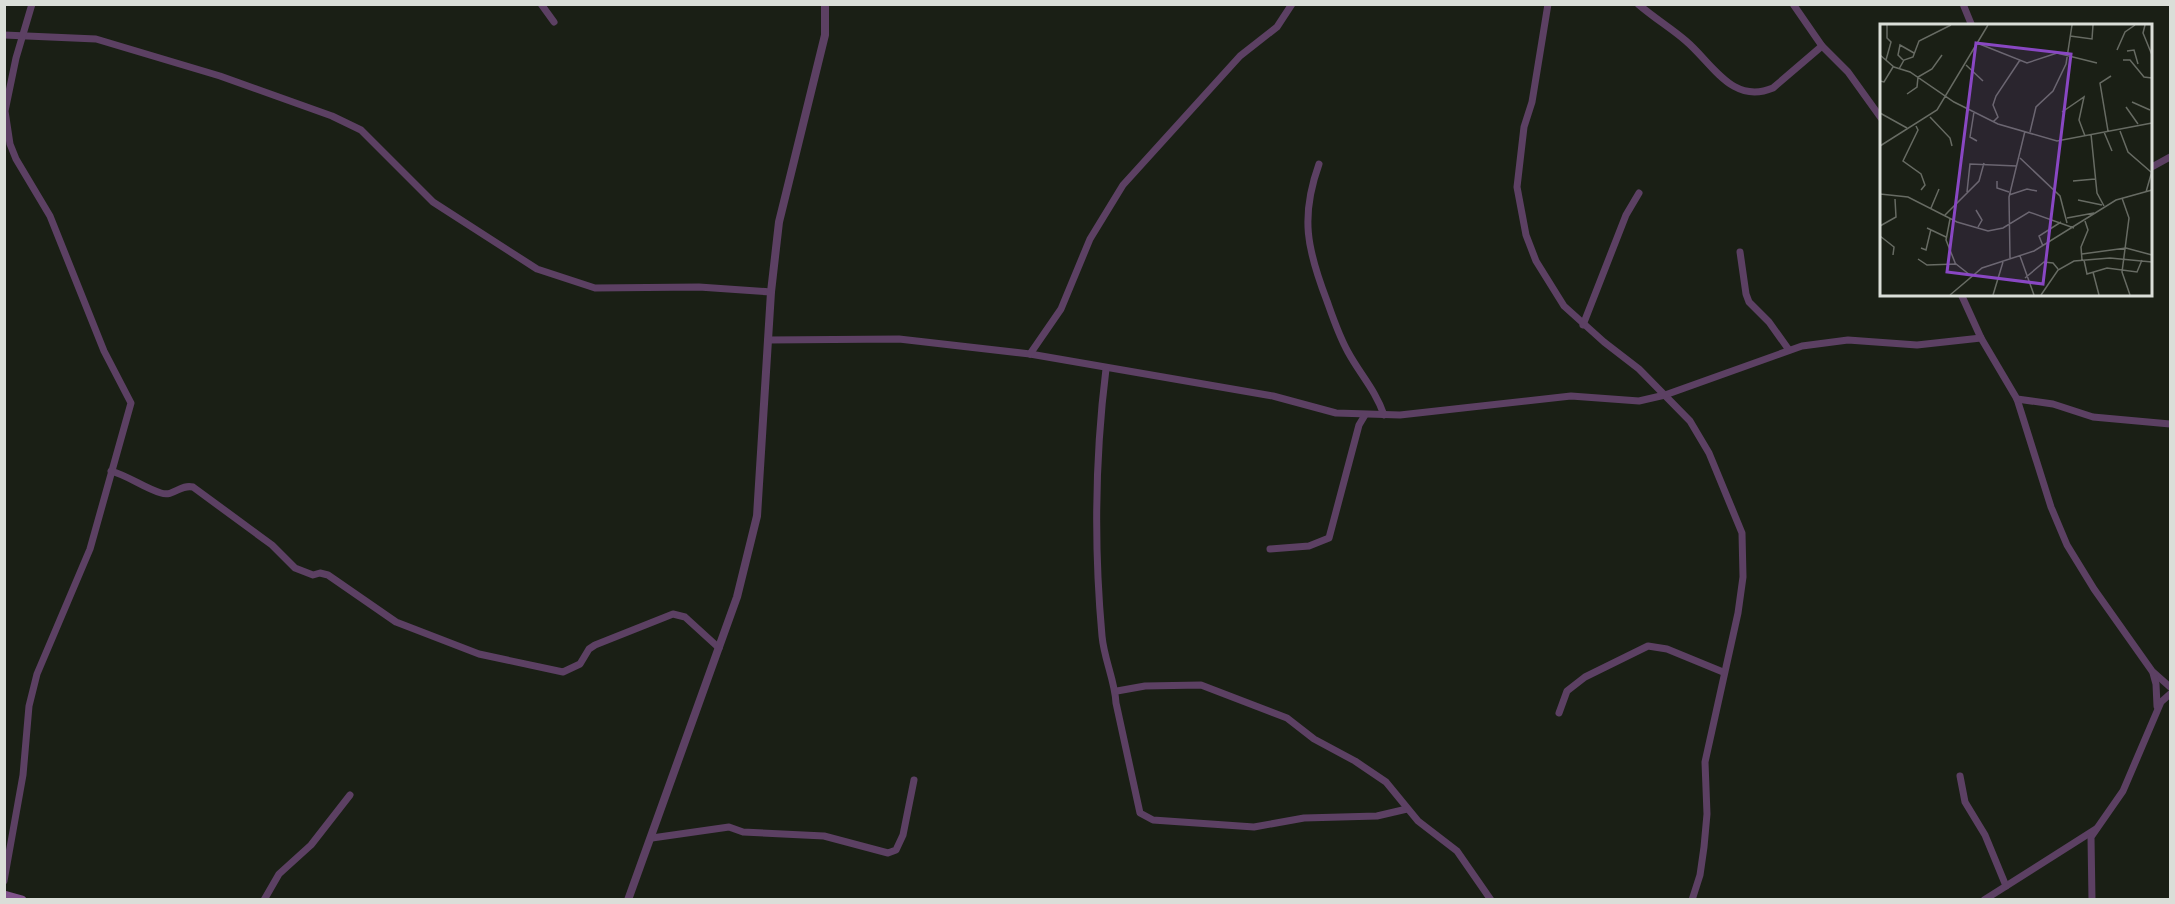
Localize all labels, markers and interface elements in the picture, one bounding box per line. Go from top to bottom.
inset map [1880,24,2151,296]

